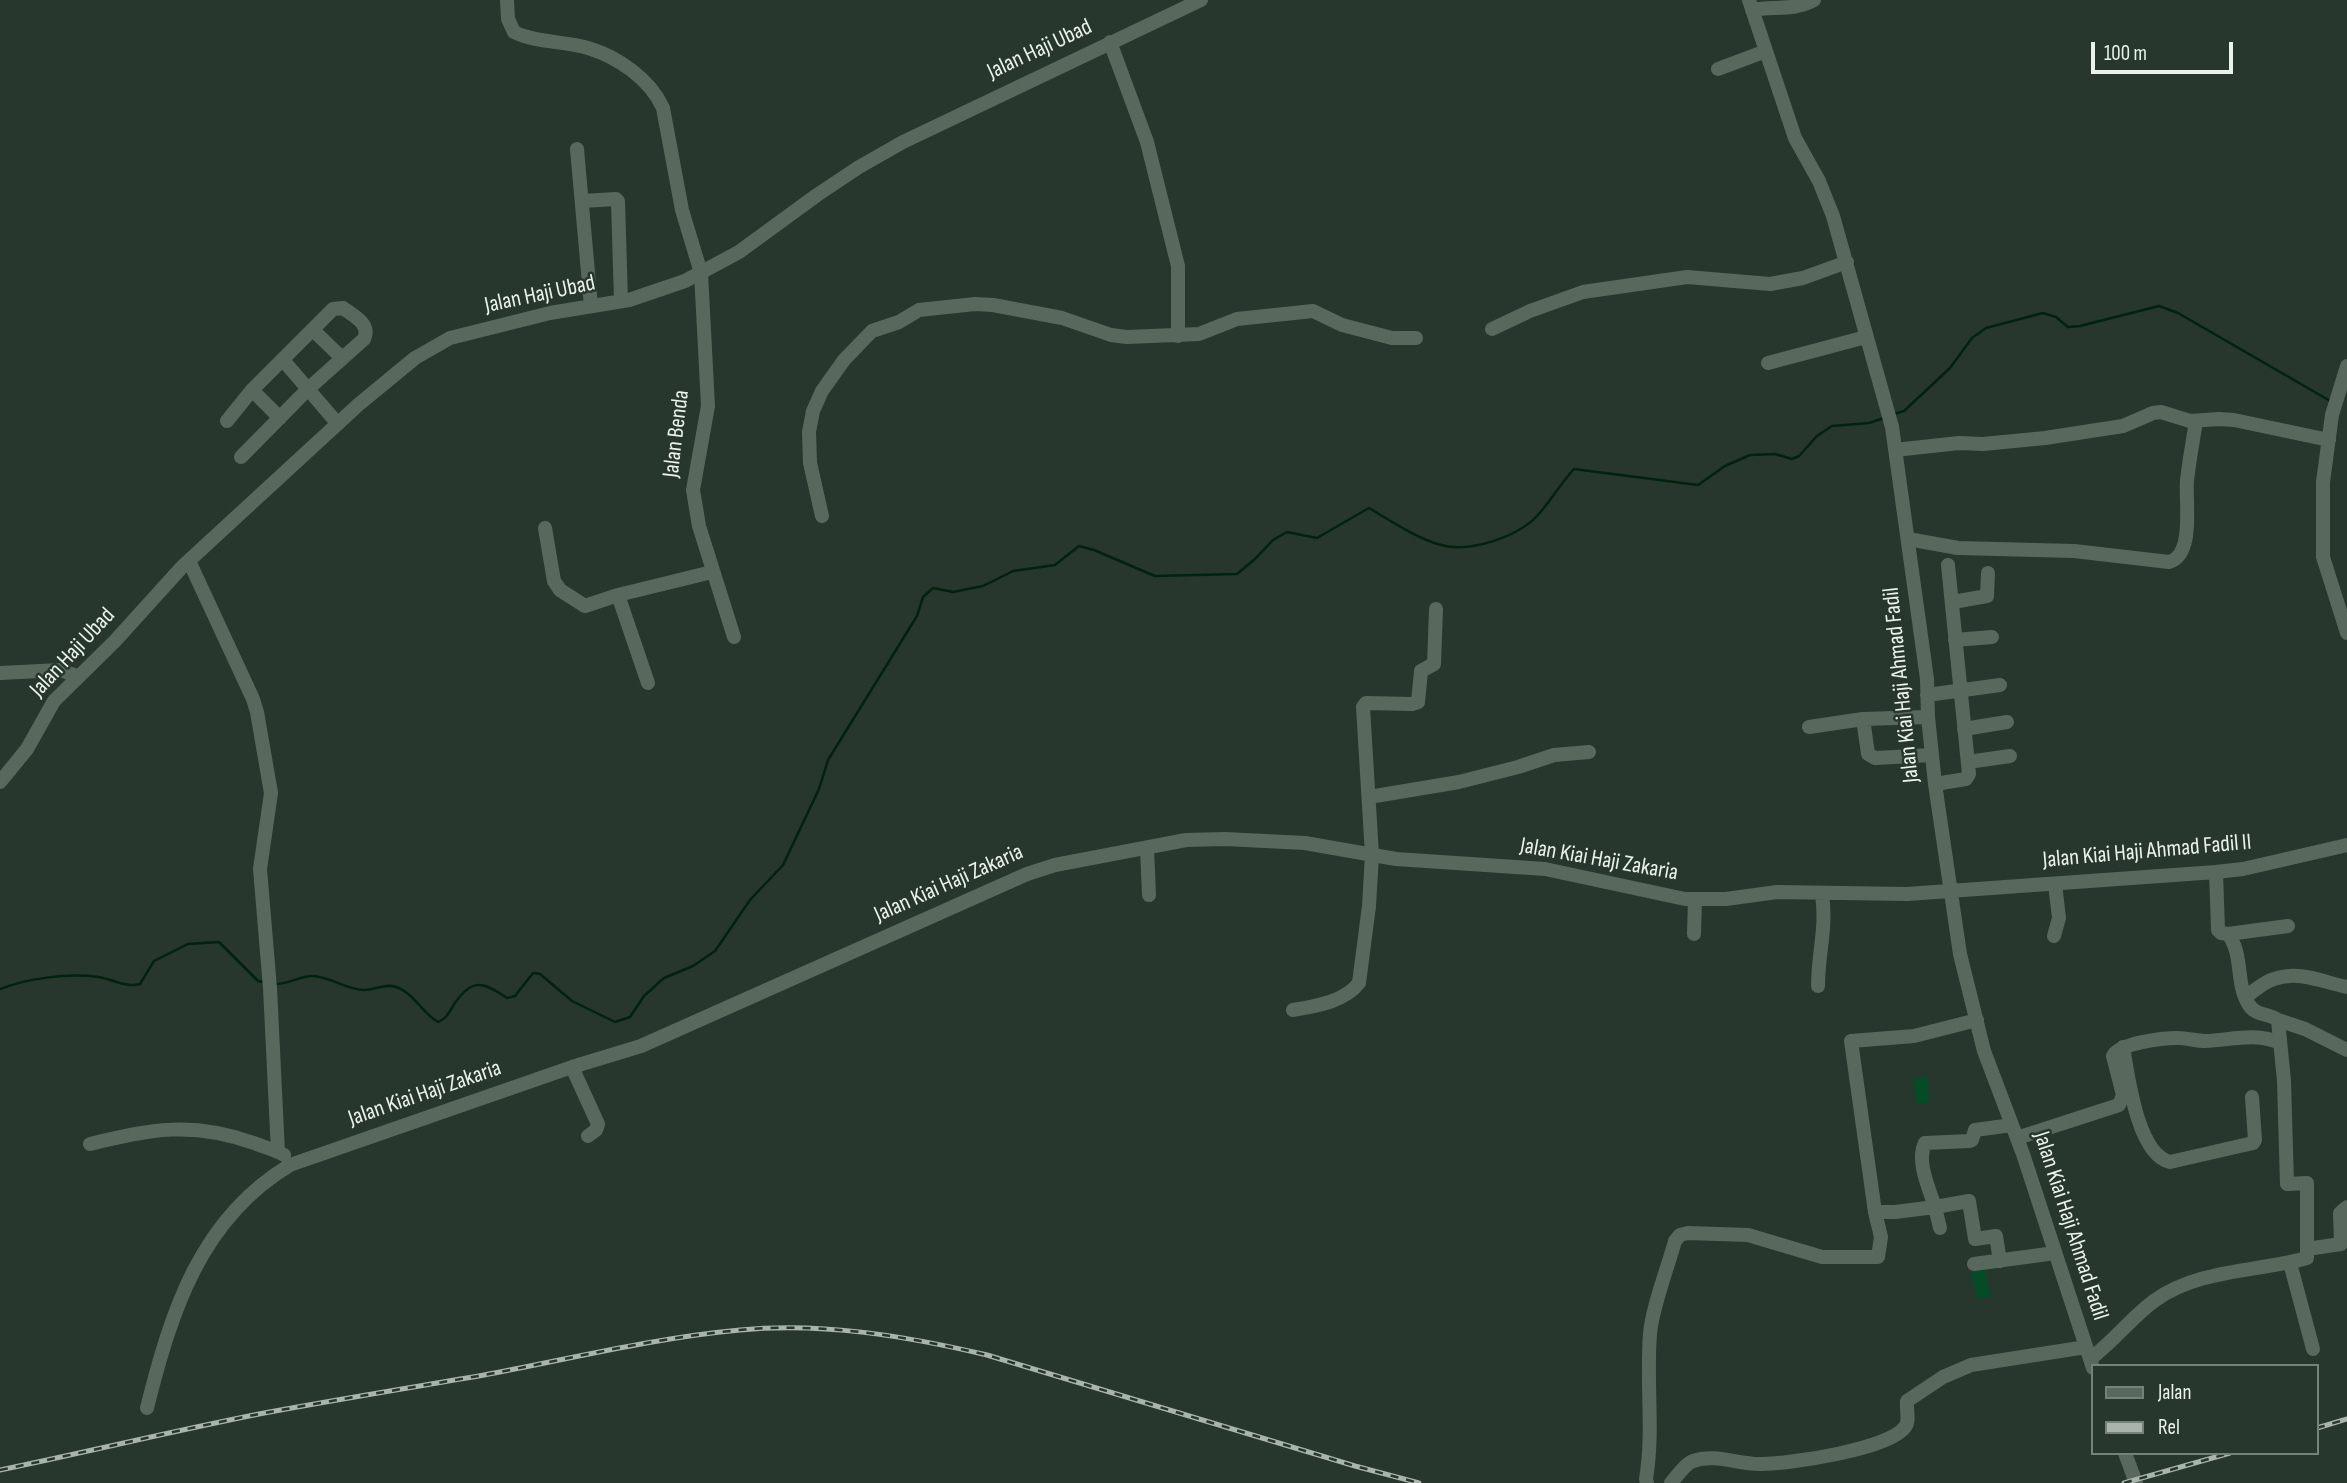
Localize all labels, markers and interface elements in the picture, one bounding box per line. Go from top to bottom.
street label: Jalan Haji Ubad [983,14,1097,86]
scale bar [2095,28,2237,72]
text: 100 m [2104,41,2147,66]
street label: Jalan Haji Ubad [482,270,598,320]
street label: Jalan Benda [658,389,696,479]
street label: Jalan Kiai Haji Ahmad Fadil [1878,586,1926,784]
street label: Jalan Haji Ubad [25,603,121,703]
street label: Jalan Kiai Haji Ahmad Fadil II [2041,829,2253,875]
street label: Jalan Kiai Haji Zakaria [1518,833,1680,887]
street label: Jalan Kiai Haji Zakaria [870,839,1028,929]
street label: Jalan Kiai Haji Zakaria [345,1055,505,1133]
street label: Jalan Kiai Haji Ahmad Fadil [2027,1128,2113,1324]
legend [2092,1364,2319,1455]
text: Jalan [2158,1380,2191,1405]
text: Rel [2158,1415,2180,1440]

